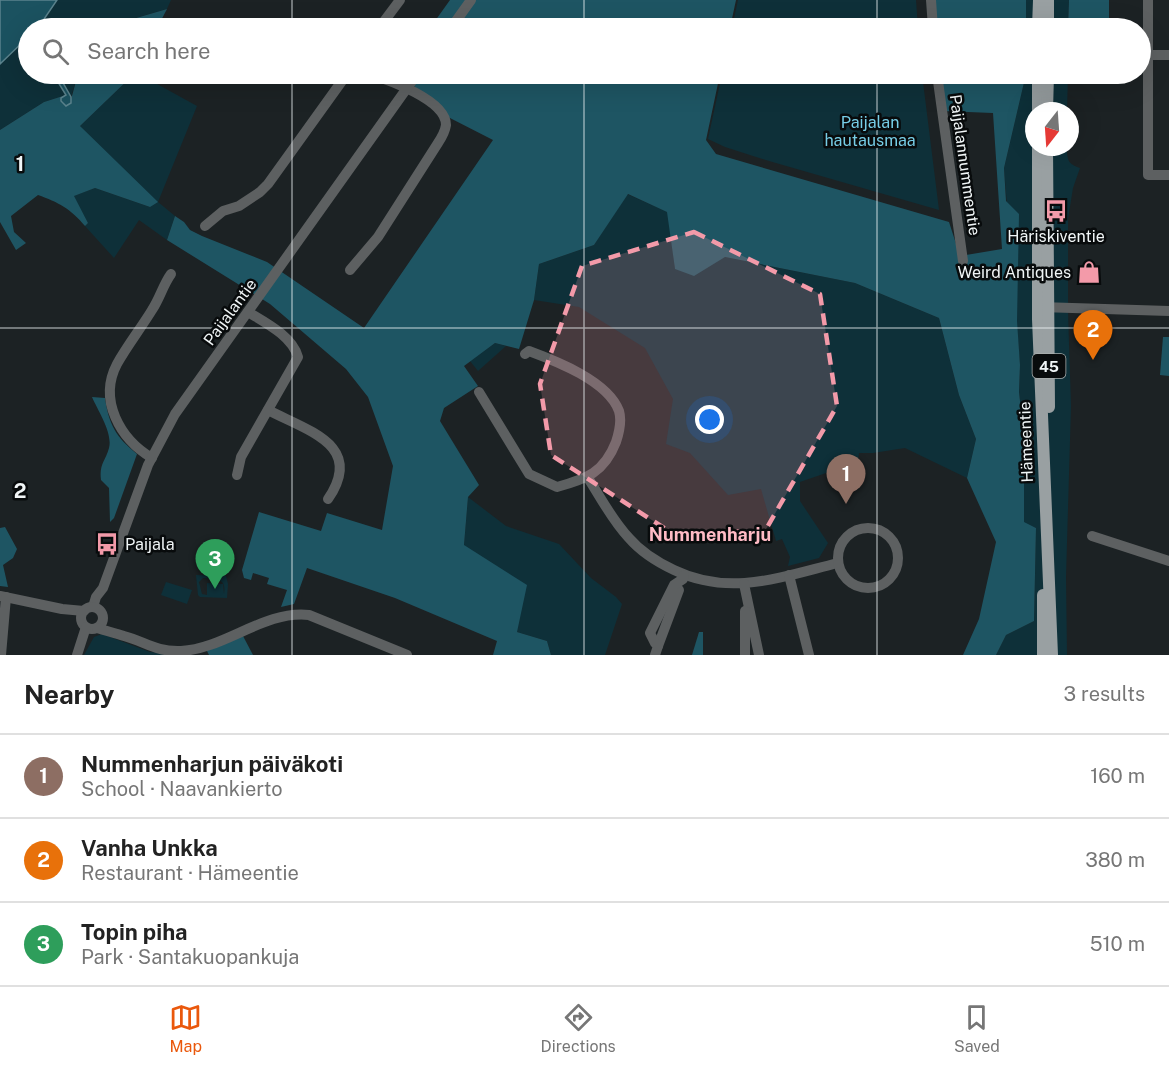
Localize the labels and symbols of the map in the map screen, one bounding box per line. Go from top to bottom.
street label: Paijalannummentie [946,93,984,237]
north arrow [1025,102,1079,156]
park label: Paijalan hautausmaa [824,113,916,150]
text: 1 [16,152,24,176]
bus stop icon: Häriskiventie [1043,198,1069,224]
place label: Häriskiventie [1007,227,1105,246]
shop icon: Weird Antiques [1076,259,1102,285]
place label: Weird Antiques [957,263,1071,282]
street label: Paijalantie [199,275,261,349]
pin: 2 [1074,310,1112,360]
road number: 45 [1032,354,1066,378]
street label: Hämeentie [1015,401,1037,483]
your location [695,405,724,434]
pin: 1 [826,454,866,504]
text: 2 [14,479,26,503]
district label: Nummenharju [649,524,771,545]
bus stop icon: Paijala [94,531,120,557]
place label: Paijala [125,535,175,554]
pin: 3 [196,540,234,589]

